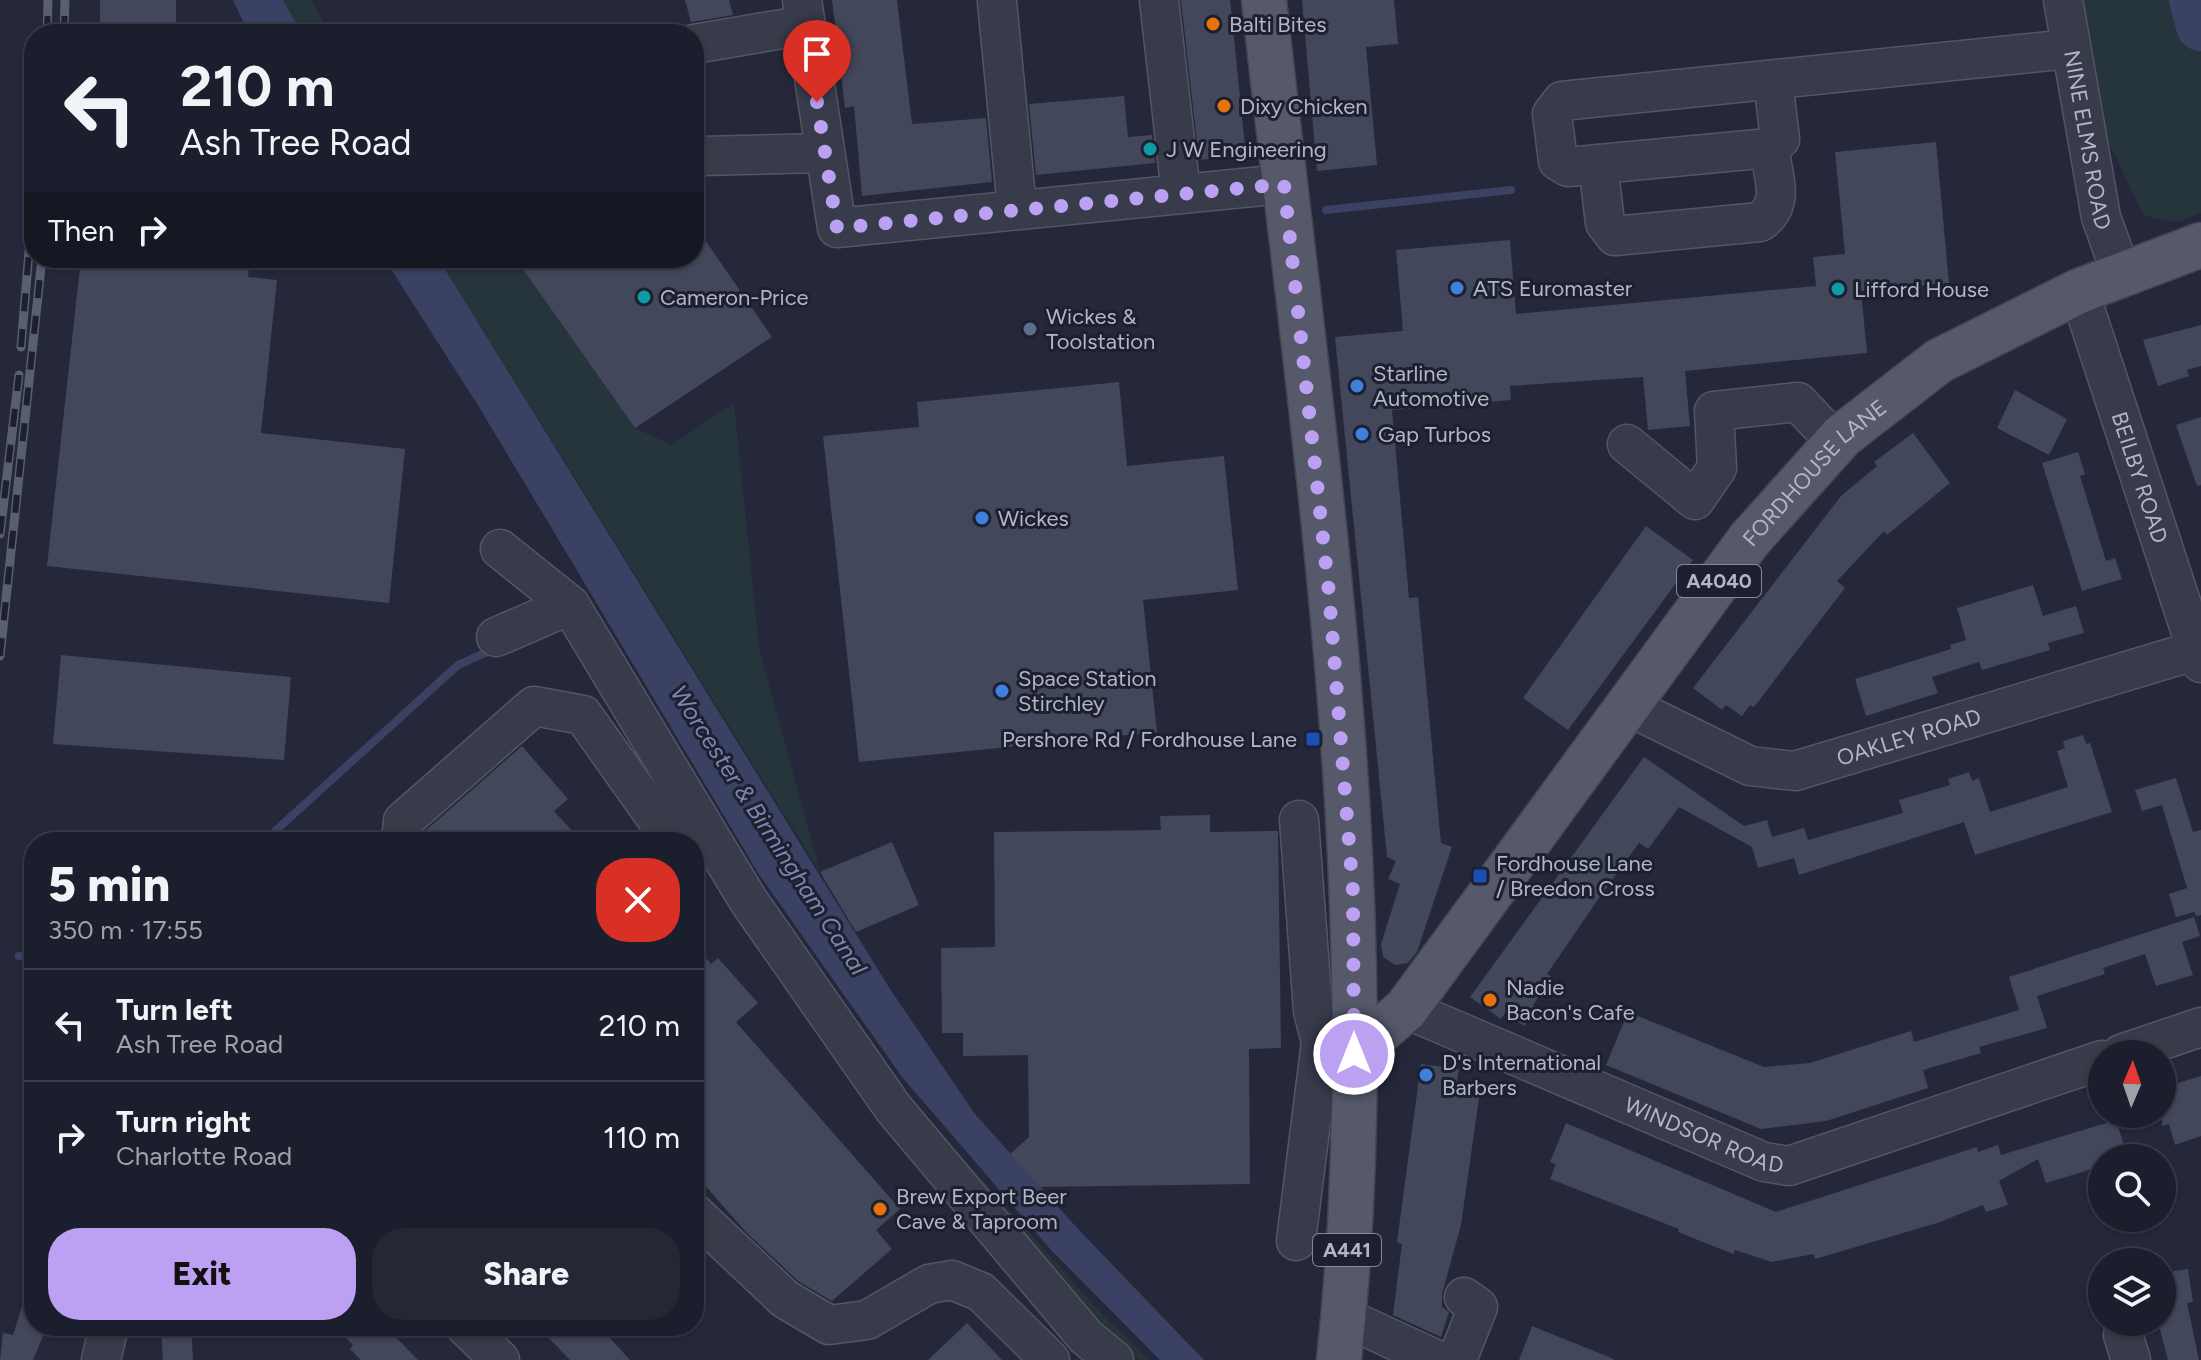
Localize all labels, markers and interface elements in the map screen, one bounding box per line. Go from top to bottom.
place label: Balti Bites [1229,11,1326,38]
marker: Balti Bites [1204,15,1222,33]
pin [783,20,851,102]
icon: arrive [795,32,839,76]
street label: NINE ELMS ROAD [2059,48,2118,233]
text: 210 m [180,53,335,120]
icon: left [48,56,152,160]
place label: Dixy Chicken [1240,93,1368,120]
marker: Dixy Chicken [1215,97,1233,115]
text: Ash Tree Road [180,121,412,164]
place label: J W Engineering [1166,136,1327,163]
marker: J W Engineering [1141,140,1159,158]
icon: right [130,208,174,252]
text: Then [48,212,114,249]
place label: ATS Euromaster [1473,275,1633,302]
place label: Lifford House [1854,276,1989,303]
marker: ATS Euromaster [1448,279,1466,297]
marker: Lifford House [1829,280,1847,298]
place label: Cameron-Price [660,284,809,311]
marker: Cameron-Price [635,288,653,306]
place label: Wickes & Toolstation [1046,303,1155,355]
marker: Wickes & Toolstation [1021,320,1039,338]
place label: Starline Automotive [1373,360,1489,412]
marker: Starline Automotive [1348,377,1366,395]
street label: FORDHOUSE LANE [1737,393,1892,552]
street label: BEILBY ROAD [2106,408,2174,547]
place label: Gap Turbos [1378,421,1491,448]
marker: Gap Turbos [1353,425,1371,443]
place label: Wickes [998,505,1069,532]
marker: Wickes [973,509,991,527]
road number: A4040 [1677,565,1761,597]
place label: Space Station Stirchley [1018,665,1157,717]
water label: Worcester & Birmingham Canal [664,680,874,981]
marker: Space Station Stirchley [993,682,1011,700]
street label: OAKLEY ROAD [1833,702,1984,771]
place label: Pershore Rd / Fordhouse Lane [1002,726,1297,753]
marker: Pershore Rd / Fordhouse Lane [1304,730,1322,748]
place label: Fordhouse Lane / Breedon Cross [1496,850,1655,902]
text: 5 min [48,855,170,913]
button: close [596,858,680,942]
marker: Fordhouse Lane / Breedon Cross [1471,867,1489,885]
text: 350 m · 17:55 [48,914,203,946]
place label: Nadie Bacon's Cafe [1506,974,1635,1026]
text: Turn left [116,991,233,1028]
marker: Nadie Bacon's Cafe [1481,991,1499,1009]
icon: left [48,1003,92,1047]
text: 210 m [599,1007,680,1044]
position arrow [1312,1012,1396,1096]
text: Ash Tree Road [116,1028,283,1060]
north arrow [2088,1040,2176,1128]
map controls [2088,1040,2176,1336]
place label: D's International Barbers [1442,1049,1601,1101]
marker: D's International Barbers [1417,1066,1435,1084]
street label: WINDSOR ROAD [1620,1091,1786,1178]
text: Turn right [116,1103,251,1140]
icon: right [48,1115,92,1159]
text: 110 m [603,1119,680,1156]
text: Charlotte Road [116,1140,292,1172]
button: search [2088,1144,2176,1232]
place label: Brew Export Beer Cave & Taproom [896,1183,1067,1235]
marker: Brew Export Beer Cave & Taproom [871,1200,889,1218]
button: Exit [48,1228,356,1320]
button: Share [372,1228,680,1320]
road number: A441 [1313,1234,1381,1266]
button: layers [2088,1248,2176,1336]

